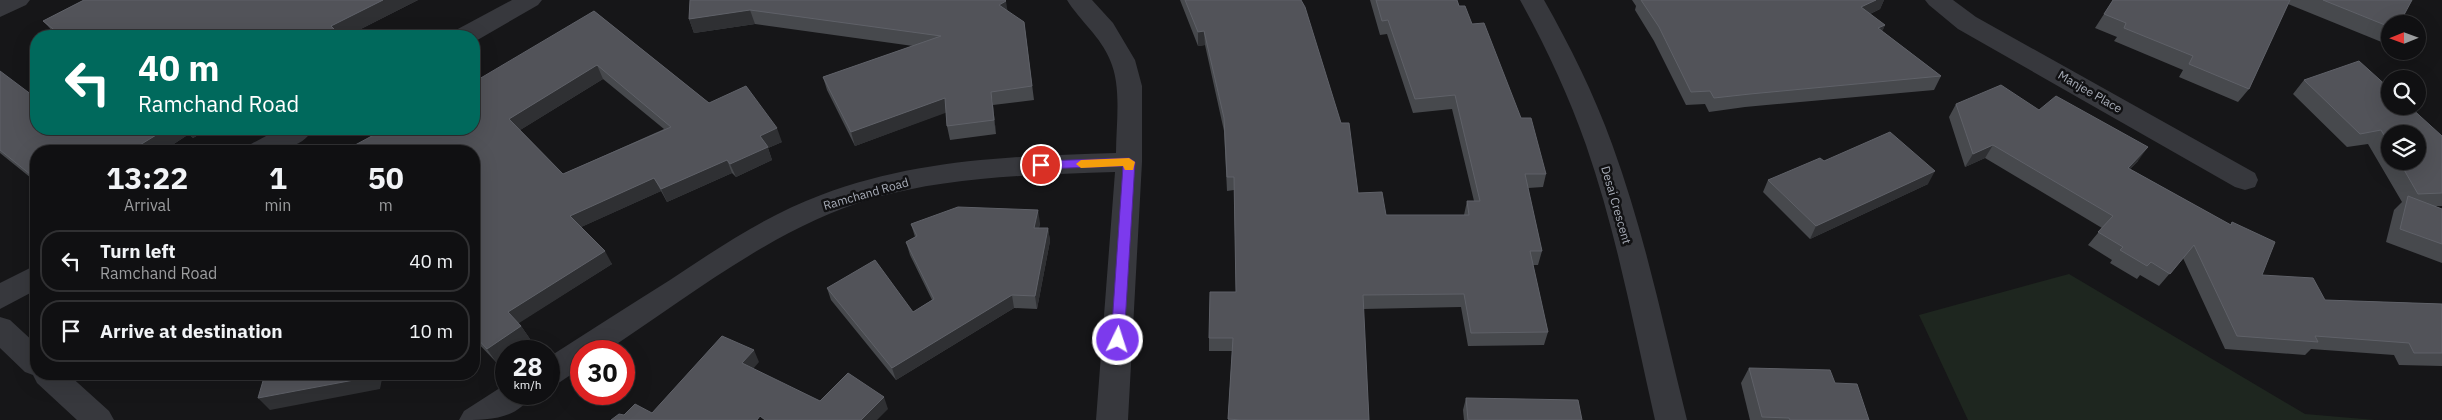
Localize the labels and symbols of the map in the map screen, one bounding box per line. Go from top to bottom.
north arrow [2381,15,2426,60]
street label: Manjee Place [2056,67,2125,116]
pin [1020,144,1062,186]
street label: Desai Crescent [1598,164,1635,246]
street label: Ramchand Road [822,174,910,213]
position arrow [1091,313,1143,365]
speed limit sign: 30 [570,340,635,405]

